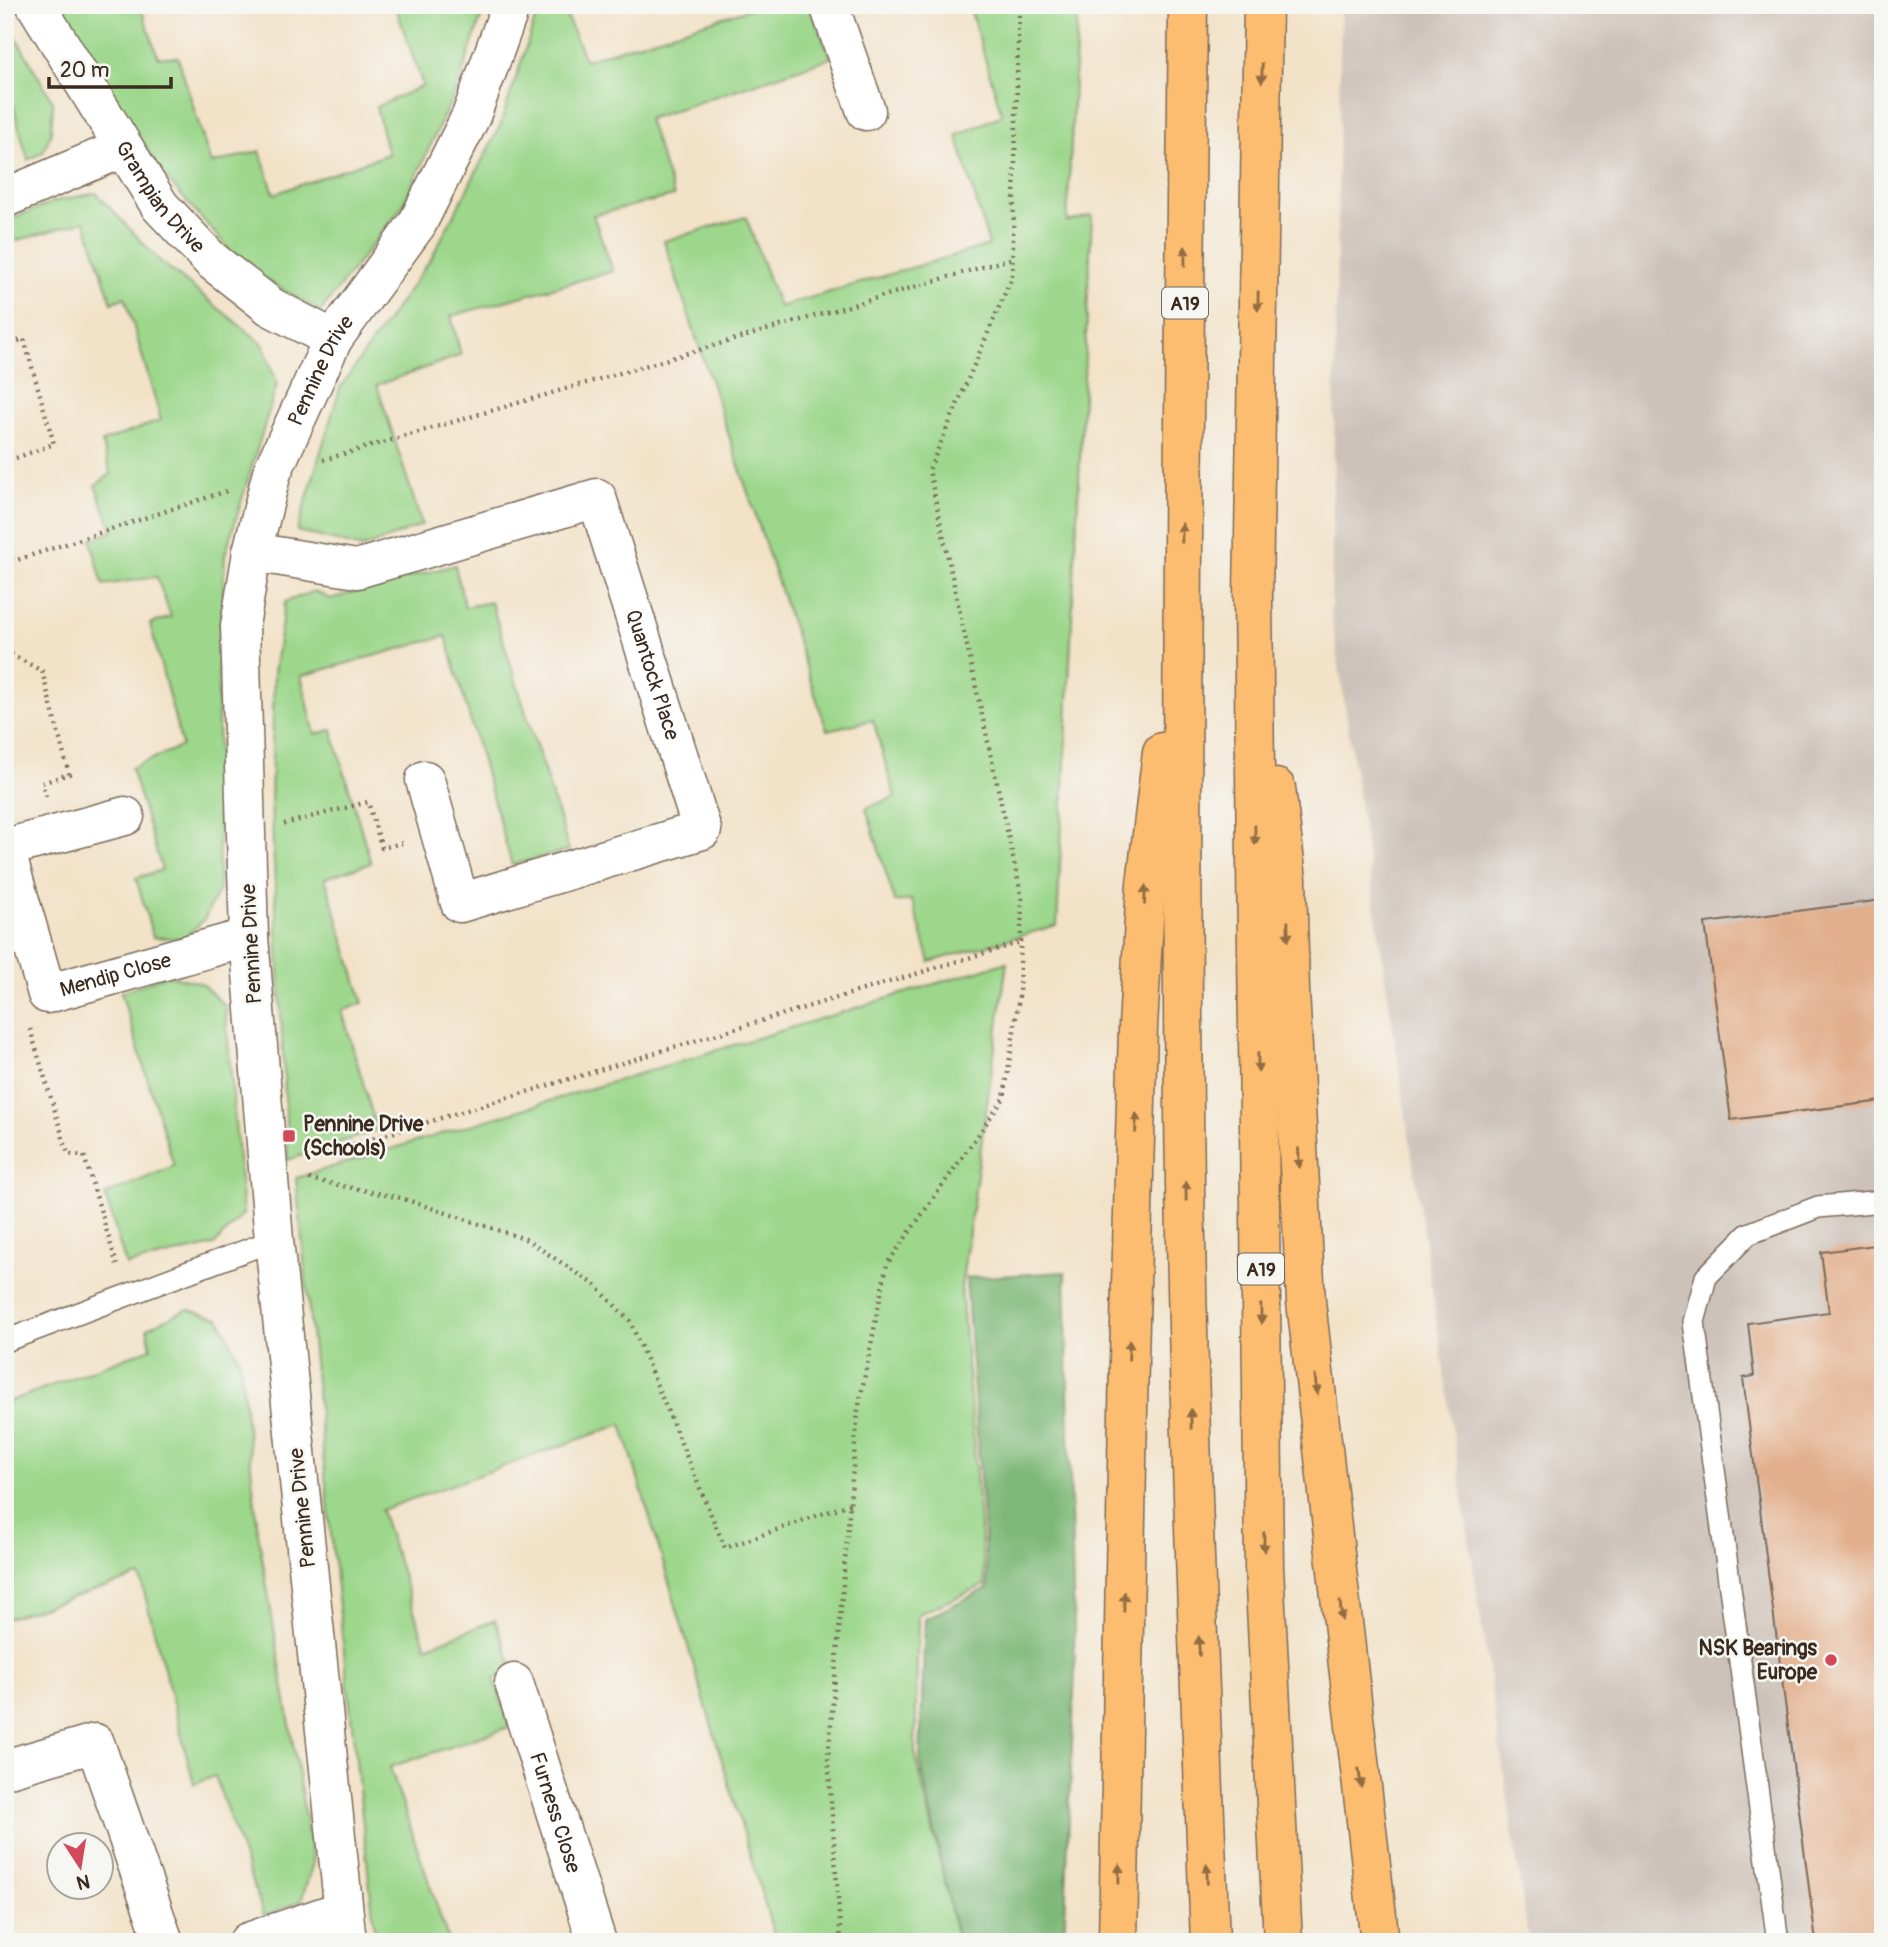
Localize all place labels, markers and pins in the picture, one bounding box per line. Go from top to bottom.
place label: Pennine Drive (Schools) [303,1111,424,1162]
marker: Pennine Drive (Schools) [281,1128,297,1144]
place label: NSK Bearings Europe [1698,1635,1818,1686]
marker: NSK Bearings Europe [1823,1652,1839,1668]

